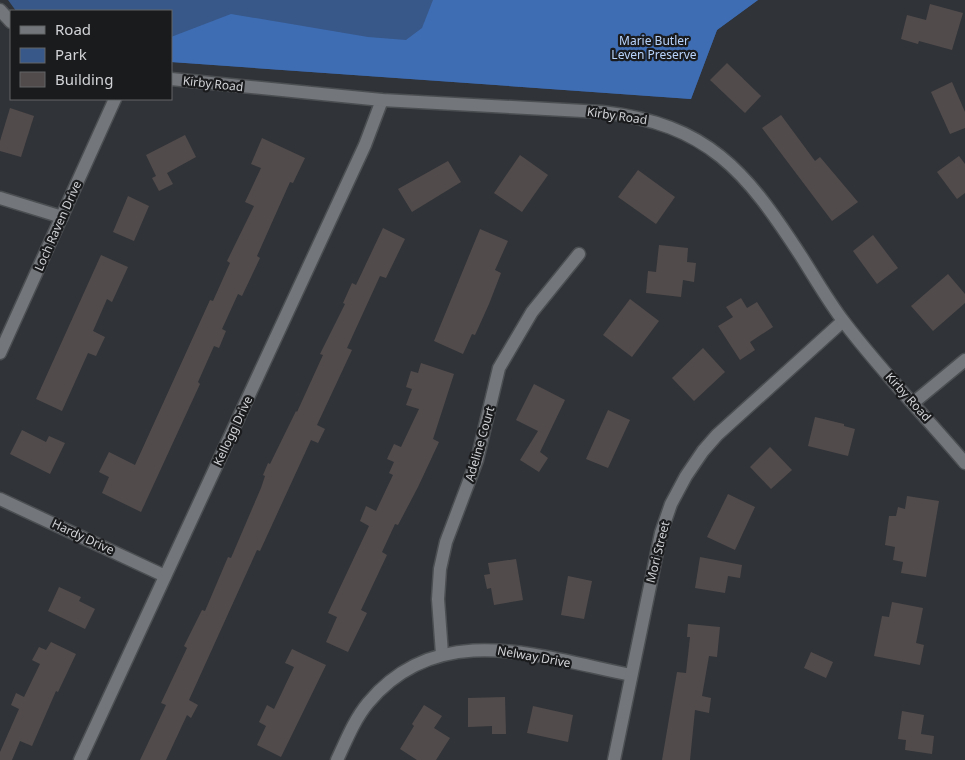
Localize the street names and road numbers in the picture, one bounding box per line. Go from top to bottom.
street label: Kirby Road [182,72,244,95]
street label: Kirby Road [586,103,648,128]
street label: Loch Raven Drive [30,178,85,274]
street label: Kirby Road [882,368,935,425]
street label: Kellogg Drive [209,393,256,468]
street label: Adeline Court [461,404,498,483]
street label: Hardy Drive [49,515,117,558]
street label: Mori Street [642,519,674,584]
street label: Nelway Drive [496,642,572,671]

